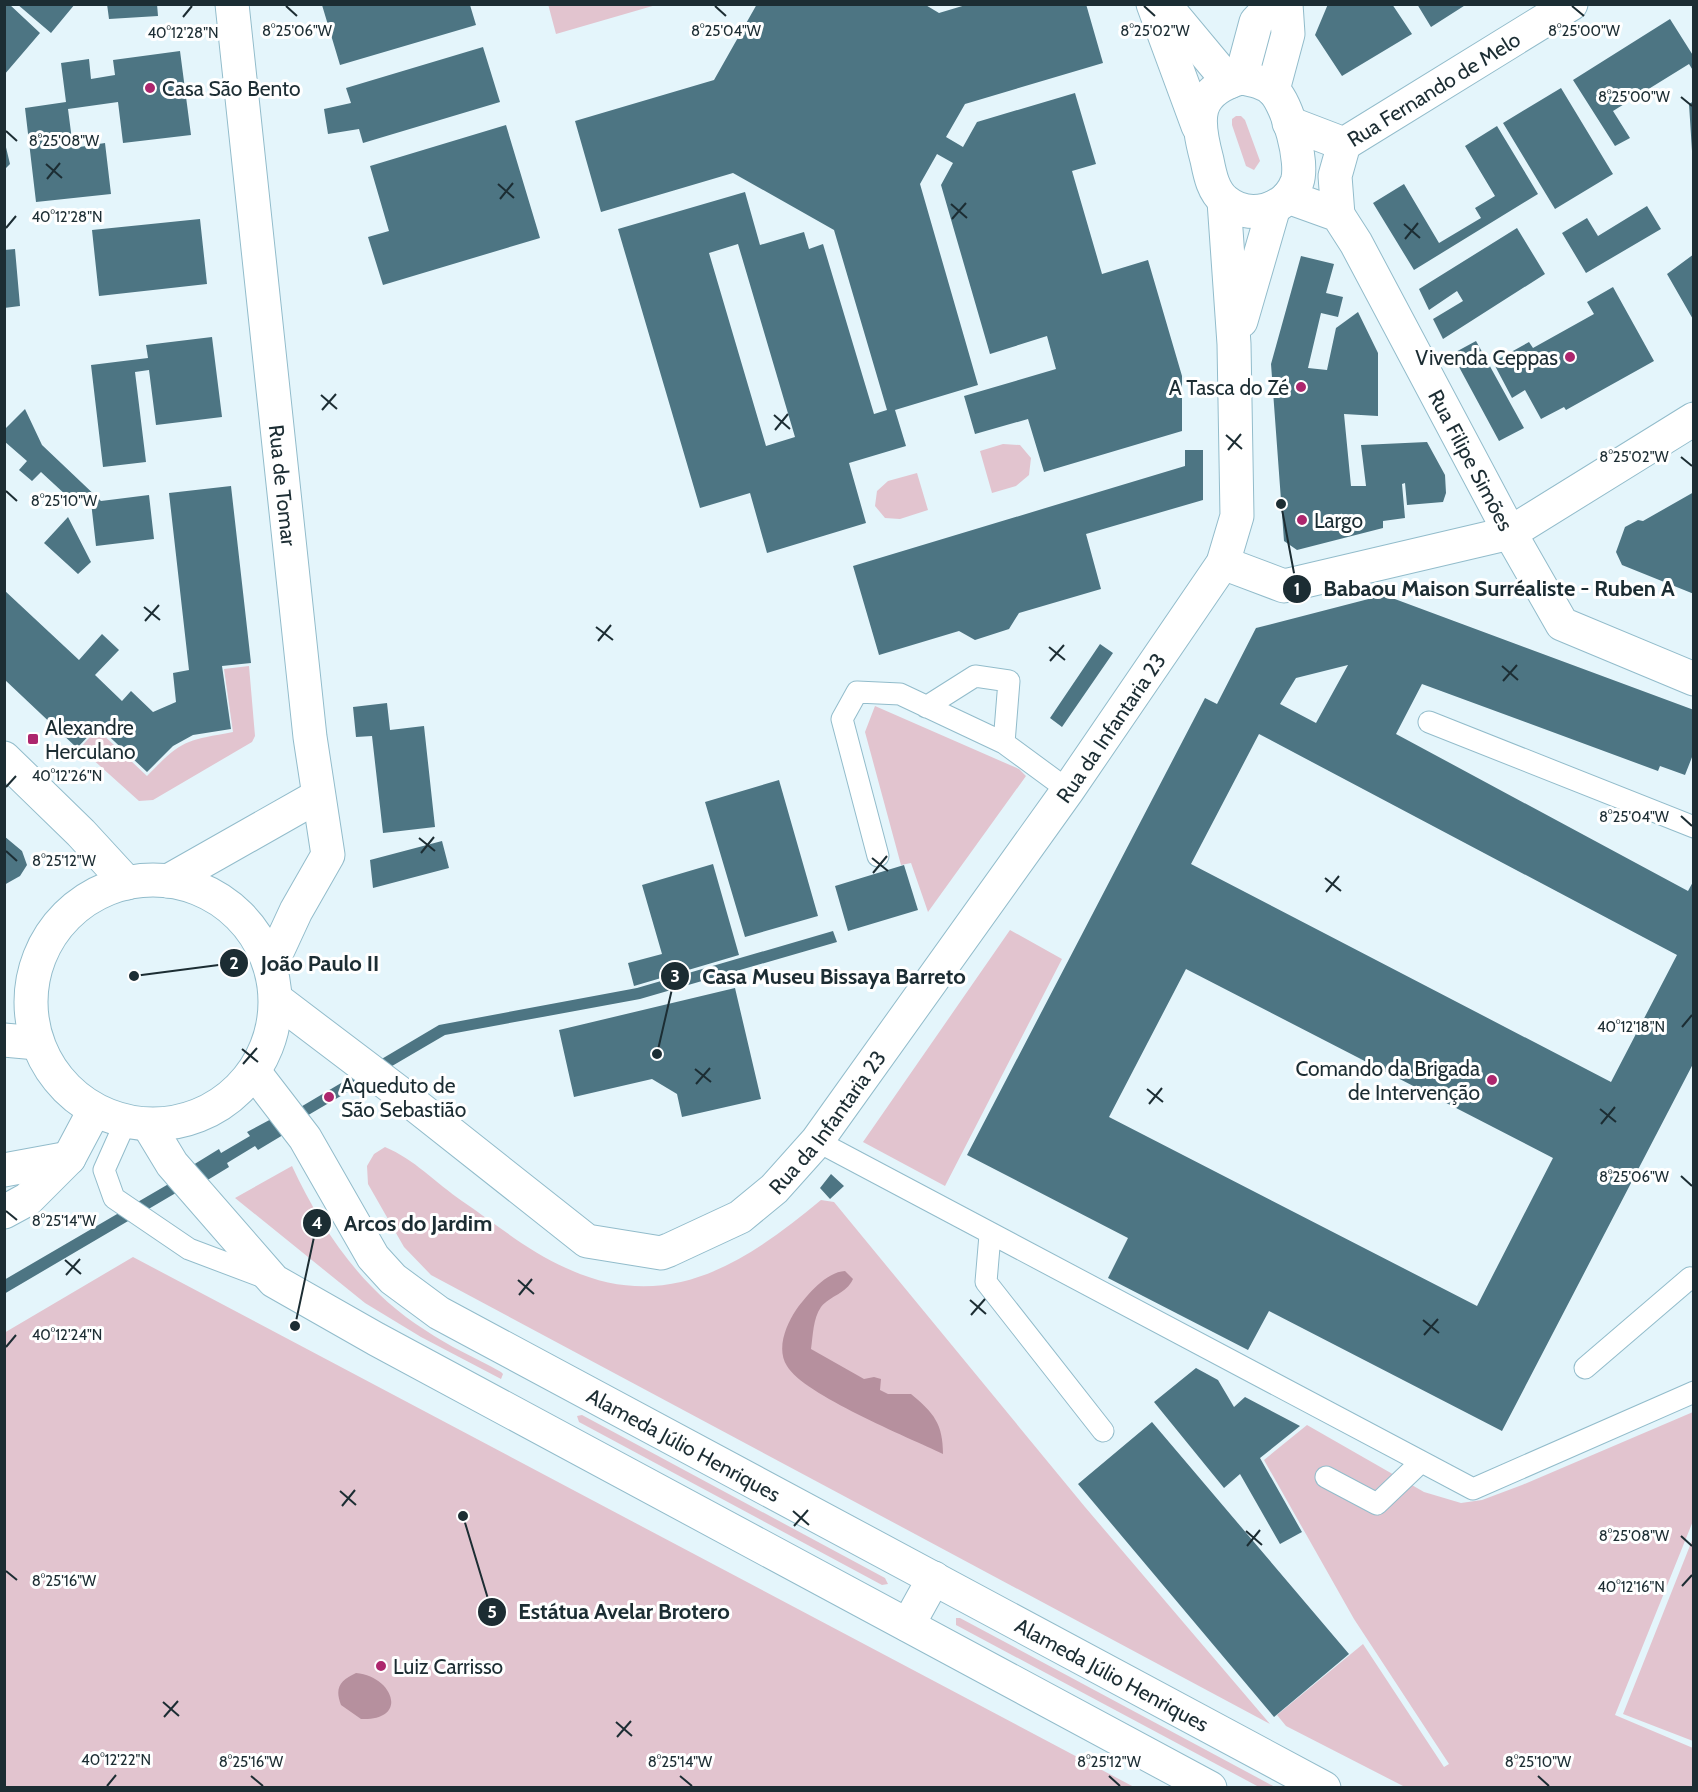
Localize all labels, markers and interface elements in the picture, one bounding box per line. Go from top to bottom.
text: 8°25'06"W [262,22,333,40]
text: 8°25'04"W [691,22,762,40]
text: 8°25'02"W [1120,22,1190,40]
text: 8°25'00"W [1548,22,1621,40]
text: 40°12'28"N [147,24,219,42]
street label: Rua Fernando de Melo [1342,26,1524,152]
place label: Casa São Bento [162,76,301,101]
marker: Casa São Bento [143,81,157,95]
text: 8°25'00"W [1598,88,1671,106]
text: 8°25'08"W [29,132,100,150]
text: 40°12'28"N [31,208,103,226]
place label: Vivenda Ceppas [1415,345,1558,370]
marker: Vivenda Ceppas [1563,350,1577,364]
place label: A Tasca do Zé [1169,375,1289,400]
marker: A Tasca do Zé [1294,380,1308,394]
street label: Rua Filipe Simões [1423,385,1519,535]
street label: Rua de Tomar [264,423,302,547]
text: 8°25'02"W [1599,448,1669,466]
text: 8°25'10"W [31,492,98,510]
place label: Largo [1314,508,1363,533]
marker: Largo [1295,513,1309,527]
callout: Babaou Maison Surréaliste - Ruben A [1282,569,1687,609]
text: Babaou Maison Surréaliste - Ruben A [1323,575,1675,602]
text: 1 [1294,578,1300,600]
street label: Rua da Infantaria 23 [1051,648,1170,807]
place label: Alexandre Herculano [45,715,136,764]
marker: Alexandre Herculano [26,732,40,746]
text: 40°12'26"N [32,767,102,785]
text: 8°25'04"W [1599,808,1670,826]
text: 8°25'12"W [32,852,97,870]
callout: João Paulo II [219,943,391,983]
text: João Paulo II [260,950,379,977]
text: 2 [229,952,239,974]
callout: Casa Museu Bissaya Barreto [660,956,978,996]
text: Casa Museu Bissaya Barreto [702,963,966,990]
text: 3 [670,965,680,987]
text: 40°12'18"N [1597,1018,1665,1036]
street label: Rua da Infantaria 23 [763,1045,890,1199]
place label: Comando da Brigada de Intervenção [1295,1056,1480,1105]
place label: Aqueduto de São Sebastião [341,1073,466,1122]
marker: Comando da Brigada de Intervenção [1485,1073,1499,1087]
marker: Aqueduto de São Sebastião [322,1090,336,1104]
text: 8°25'06"W [1599,1168,1670,1186]
callout: Arcos do Jardim [302,1203,505,1243]
text: Arcos do Jardim [344,1210,492,1237]
text: 8°25'14"W [32,1212,97,1230]
text: 4 [311,1212,323,1234]
text: 40°12'24"N [32,1326,102,1344]
street label: Alameda Júlio Henriques [583,1382,785,1507]
text: 8°25'08"W [1599,1527,1670,1545]
text: 8°25'16"W [32,1572,97,1590]
text: 40°12'16"N [1597,1578,1665,1596]
callout: Estátua Avelar Brotero [477,1592,742,1632]
text: Estátua Avelar Brotero [518,1598,730,1625]
text: 5 [487,1601,497,1623]
street label: Alameda Júlio Henriques [1011,1612,1213,1736]
place label: Luiz Carrisso [393,1654,503,1679]
marker: Luiz Carrisso [374,1659,388,1673]
text: 40°12'22"N [81,1751,151,1769]
text: 8°25'16"W [219,1753,284,1771]
text: 8°25'14"W [648,1753,713,1771]
text: 8°25'12"W [1077,1753,1142,1771]
text: 8°25'10"W [1505,1753,1572,1771]

